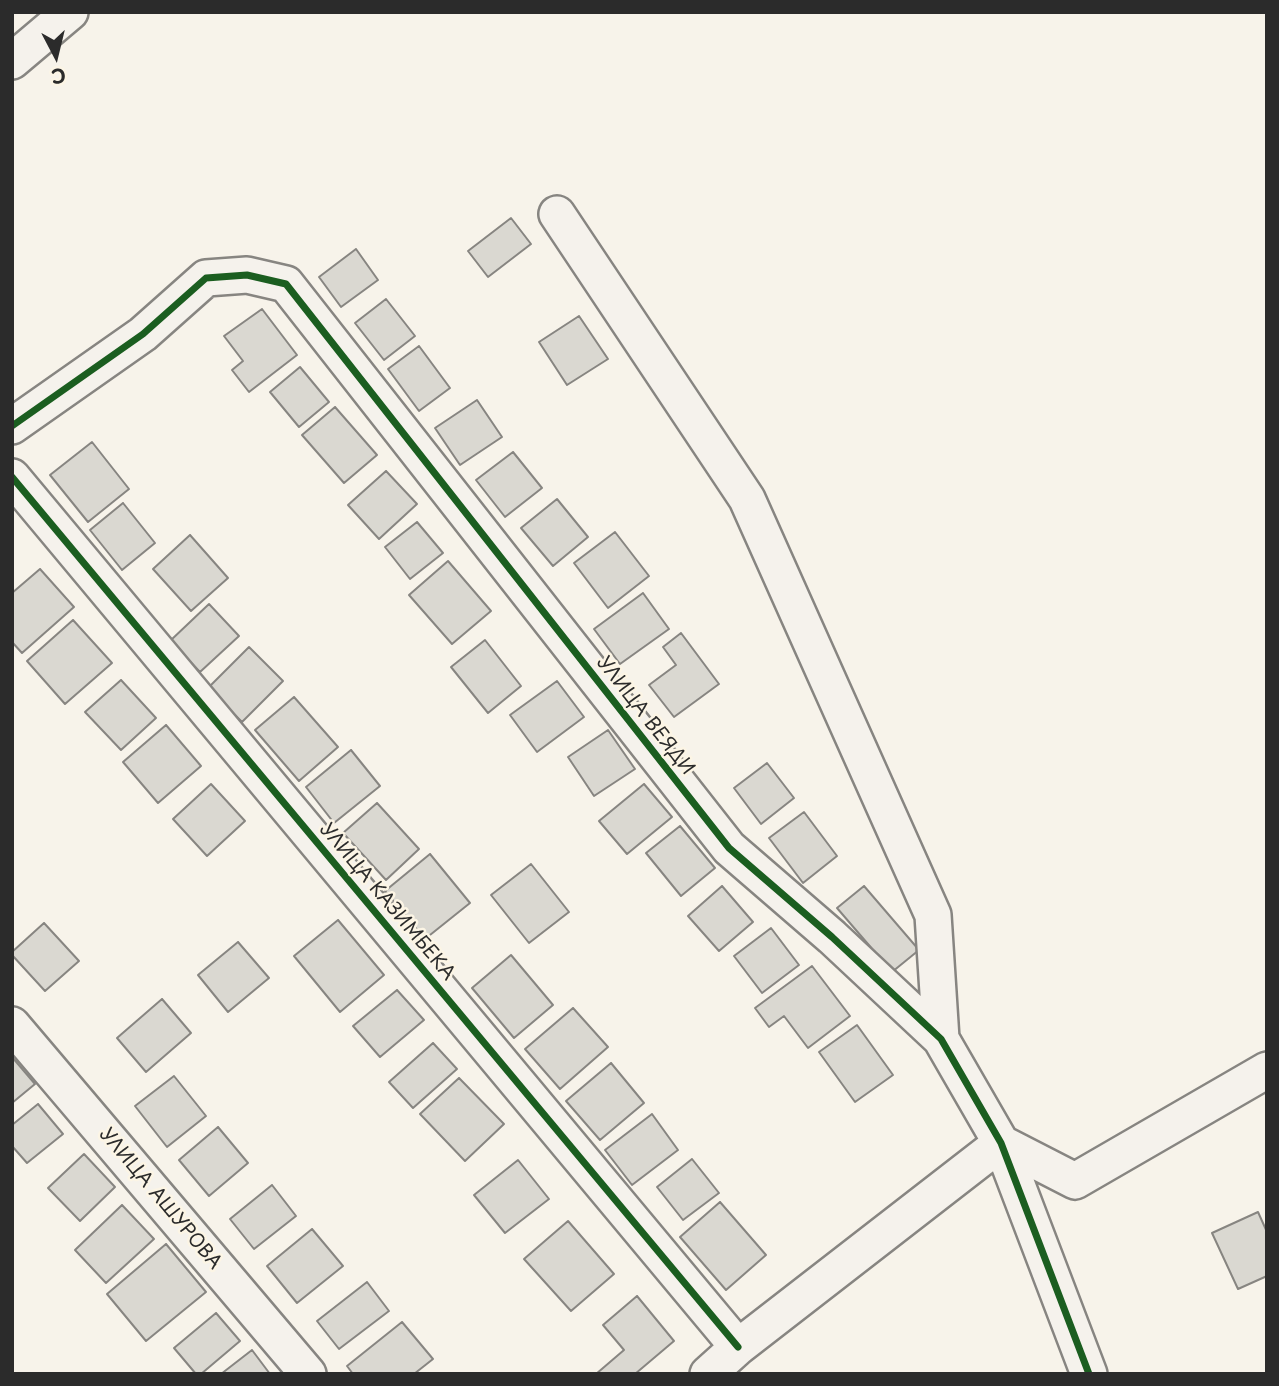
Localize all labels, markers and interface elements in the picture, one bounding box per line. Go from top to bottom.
north arrow [21,21,91,91]
text: С [50,62,67,92]
street label: УЛИЦА ВЕЯДИ [592,652,698,780]
street label: УЛИЦА КАЗИМБЕКА [315,819,459,985]
street label: УЛИЦА АШУРОВА [94,1124,226,1274]

